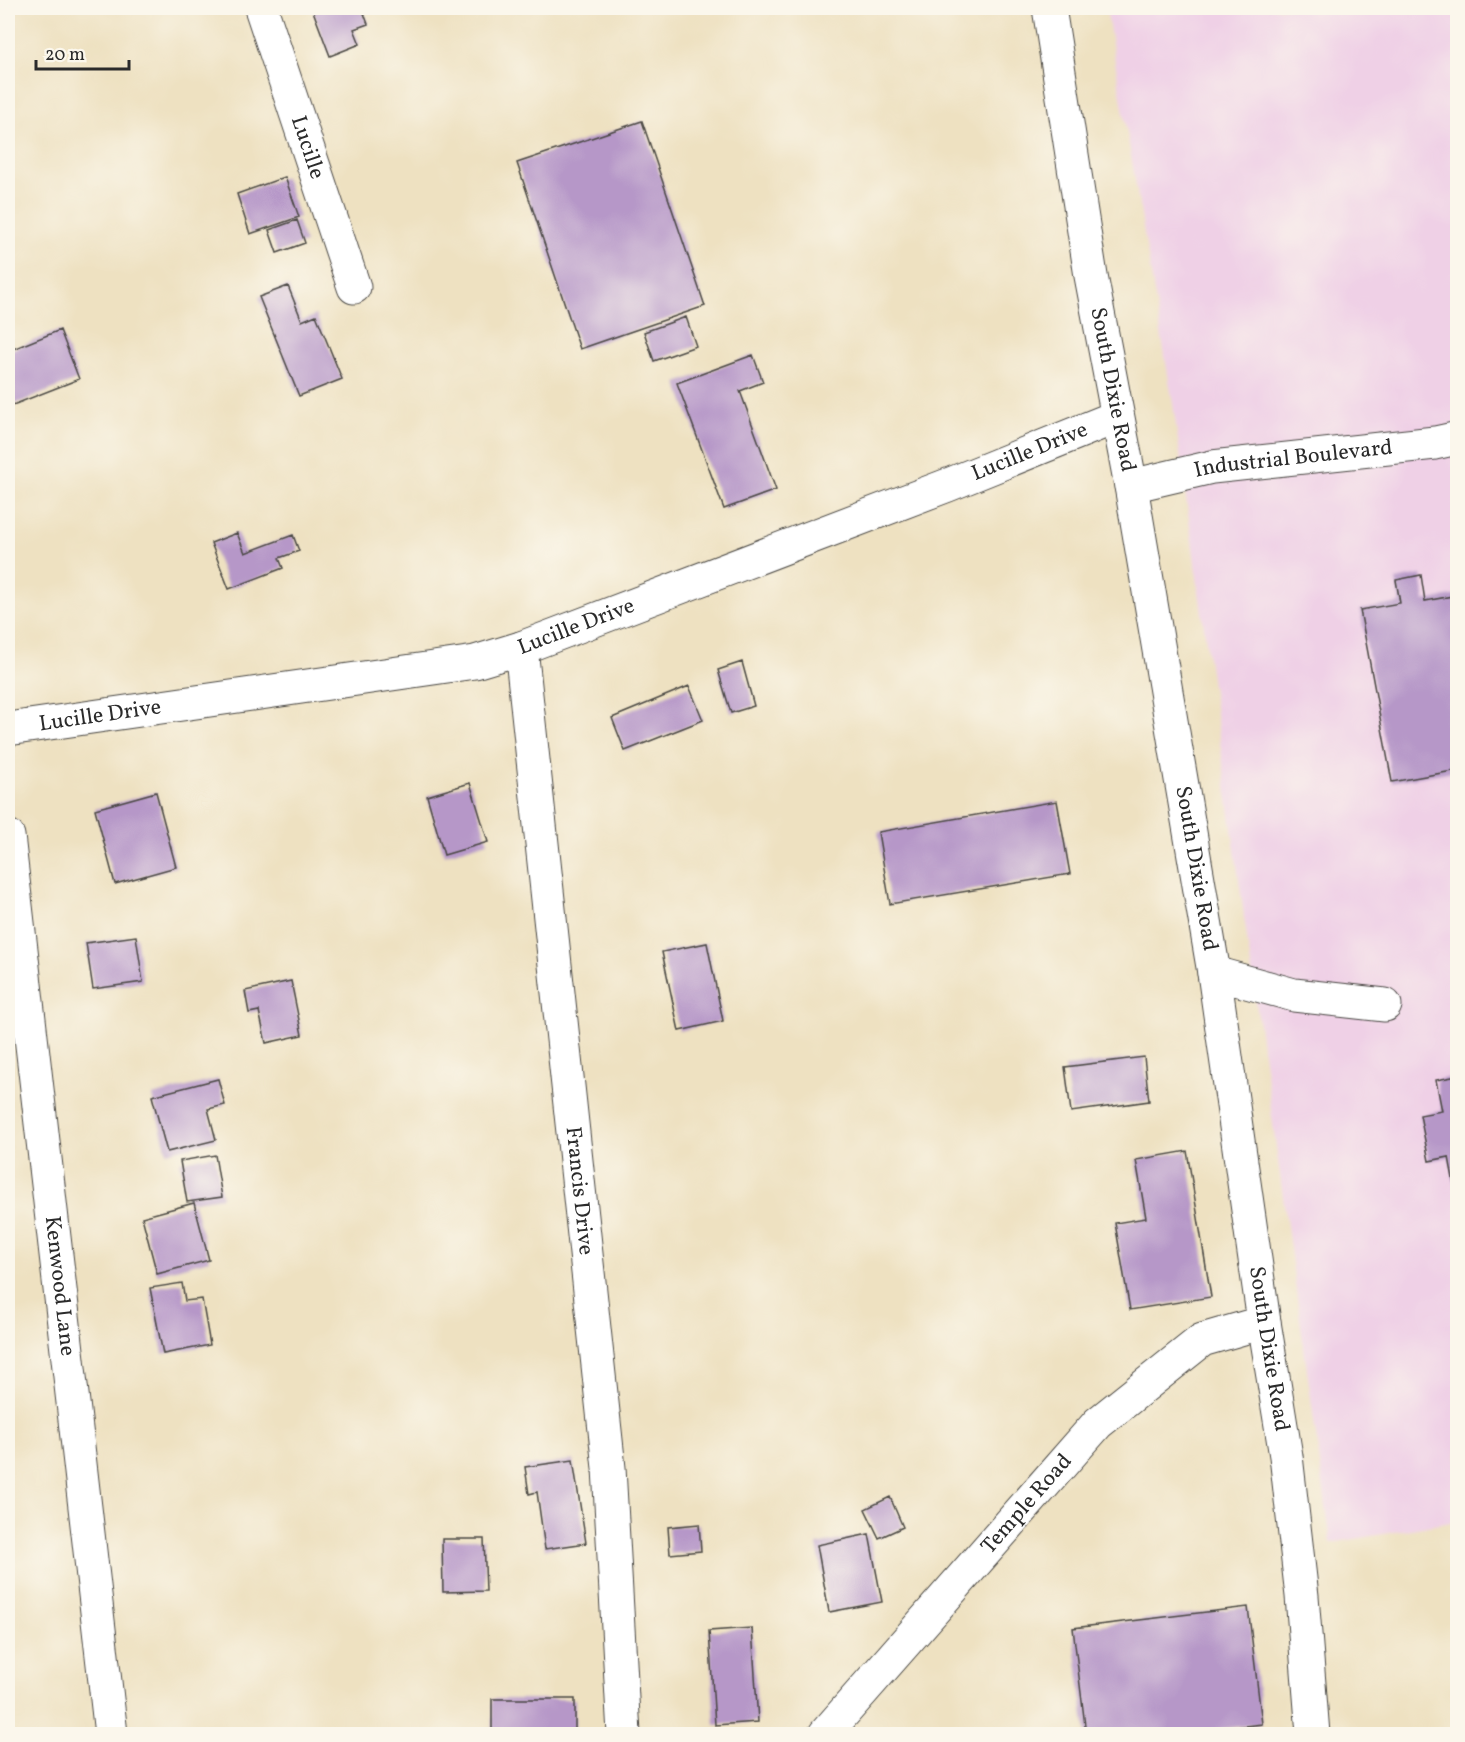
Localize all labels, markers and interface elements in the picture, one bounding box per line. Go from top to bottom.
scale bar [36,33,129,71]
text: 20 m [45,43,85,68]
street label: Lucille [283,112,332,183]
street label: South Dixie Road [1082,305,1143,475]
street label: Lucille Drive [967,415,1092,489]
street label: Industrial Boulevard [1191,432,1394,486]
street label: Lucille Drive [513,591,639,663]
street label: Lucille Drive [37,692,163,740]
street label: South Dixie Road [1167,784,1225,953]
street label: Francis Drive [557,1125,602,1257]
street label: Kenwood Lane [36,1214,83,1358]
street label: South Dixie Road [1241,1264,1297,1434]
street label: Temple Road [974,1447,1080,1561]

